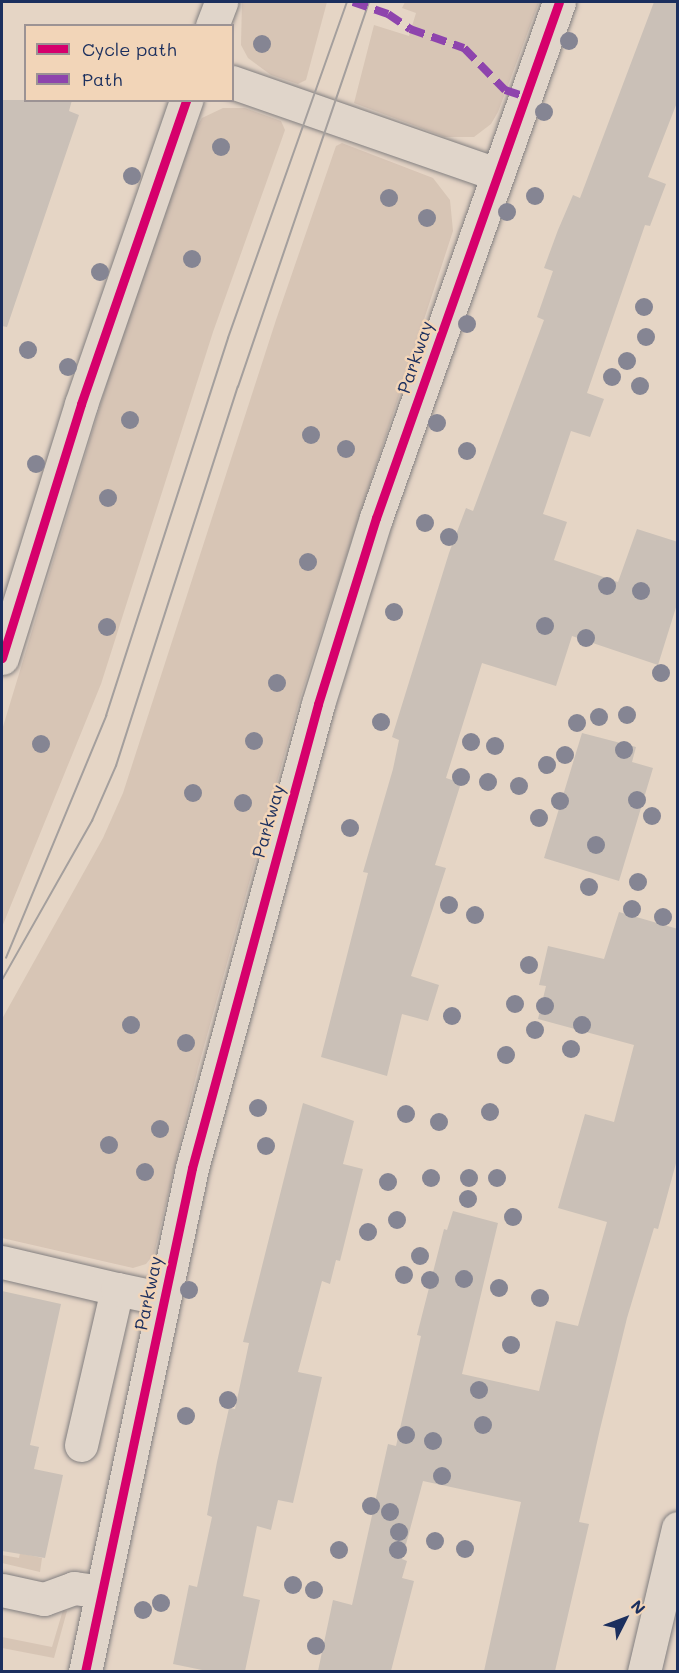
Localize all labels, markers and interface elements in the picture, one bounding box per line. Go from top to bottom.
legend [24,24,234,102]
text: Cycle path [82,37,177,61]
text: Path [82,67,122,91]
street label: Parkway [393,318,437,396]
street label: Parkway [247,782,289,860]
street label: Parkway [130,1254,166,1332]
north arrow [595,1589,655,1649]
text: N [627,1595,651,1618]

